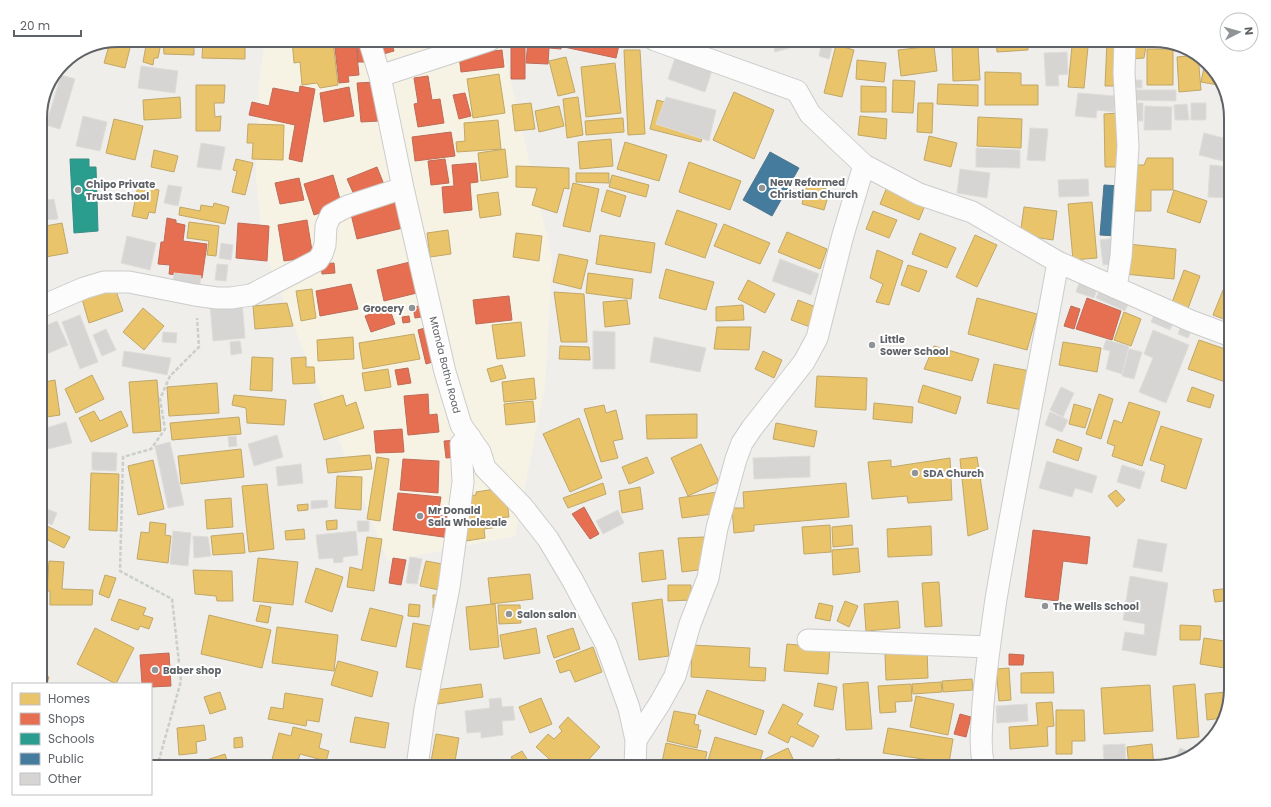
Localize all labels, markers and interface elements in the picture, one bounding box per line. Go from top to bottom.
scale bar [14,12,81,38]
north arrow [1219,12,1259,52]
text: 20 m [20,17,50,34]
text: N [1241,26,1257,36]
place label: New Reformed Christian Church [770,175,858,202]
place label: Chipo Private Trust School [86,177,155,204]
marker: New Reformed Christian Church [757,183,767,193]
marker: Chipo Private Trust School [73,185,83,195]
place label: Grocery [363,301,405,316]
marker: Grocery [407,303,417,313]
street label: Mtanda Bathu Road [426,315,464,415]
place label: Little Sower School [880,332,948,359]
marker: Little Sower School [867,340,877,350]
place label: SDA Church [923,466,984,481]
marker: SDA Church [910,468,920,478]
place label: Mr Donald Sala Wholesale [428,503,507,530]
marker: Mr Donald Sala Wholesale [415,511,425,521]
place label: The Wells School [1053,599,1139,614]
marker: The Wells School [1040,601,1050,611]
place label: Salon salon [517,607,577,622]
marker: Salon salon [504,609,514,619]
place label: Baber shop [163,663,221,678]
marker: Baber shop [150,665,160,675]
legend [12,683,152,795]
text: Homes [48,690,90,707]
text: Shops [48,710,85,727]
text: Schools [48,730,95,747]
text: Public [48,750,84,767]
text: Other [48,770,82,787]

